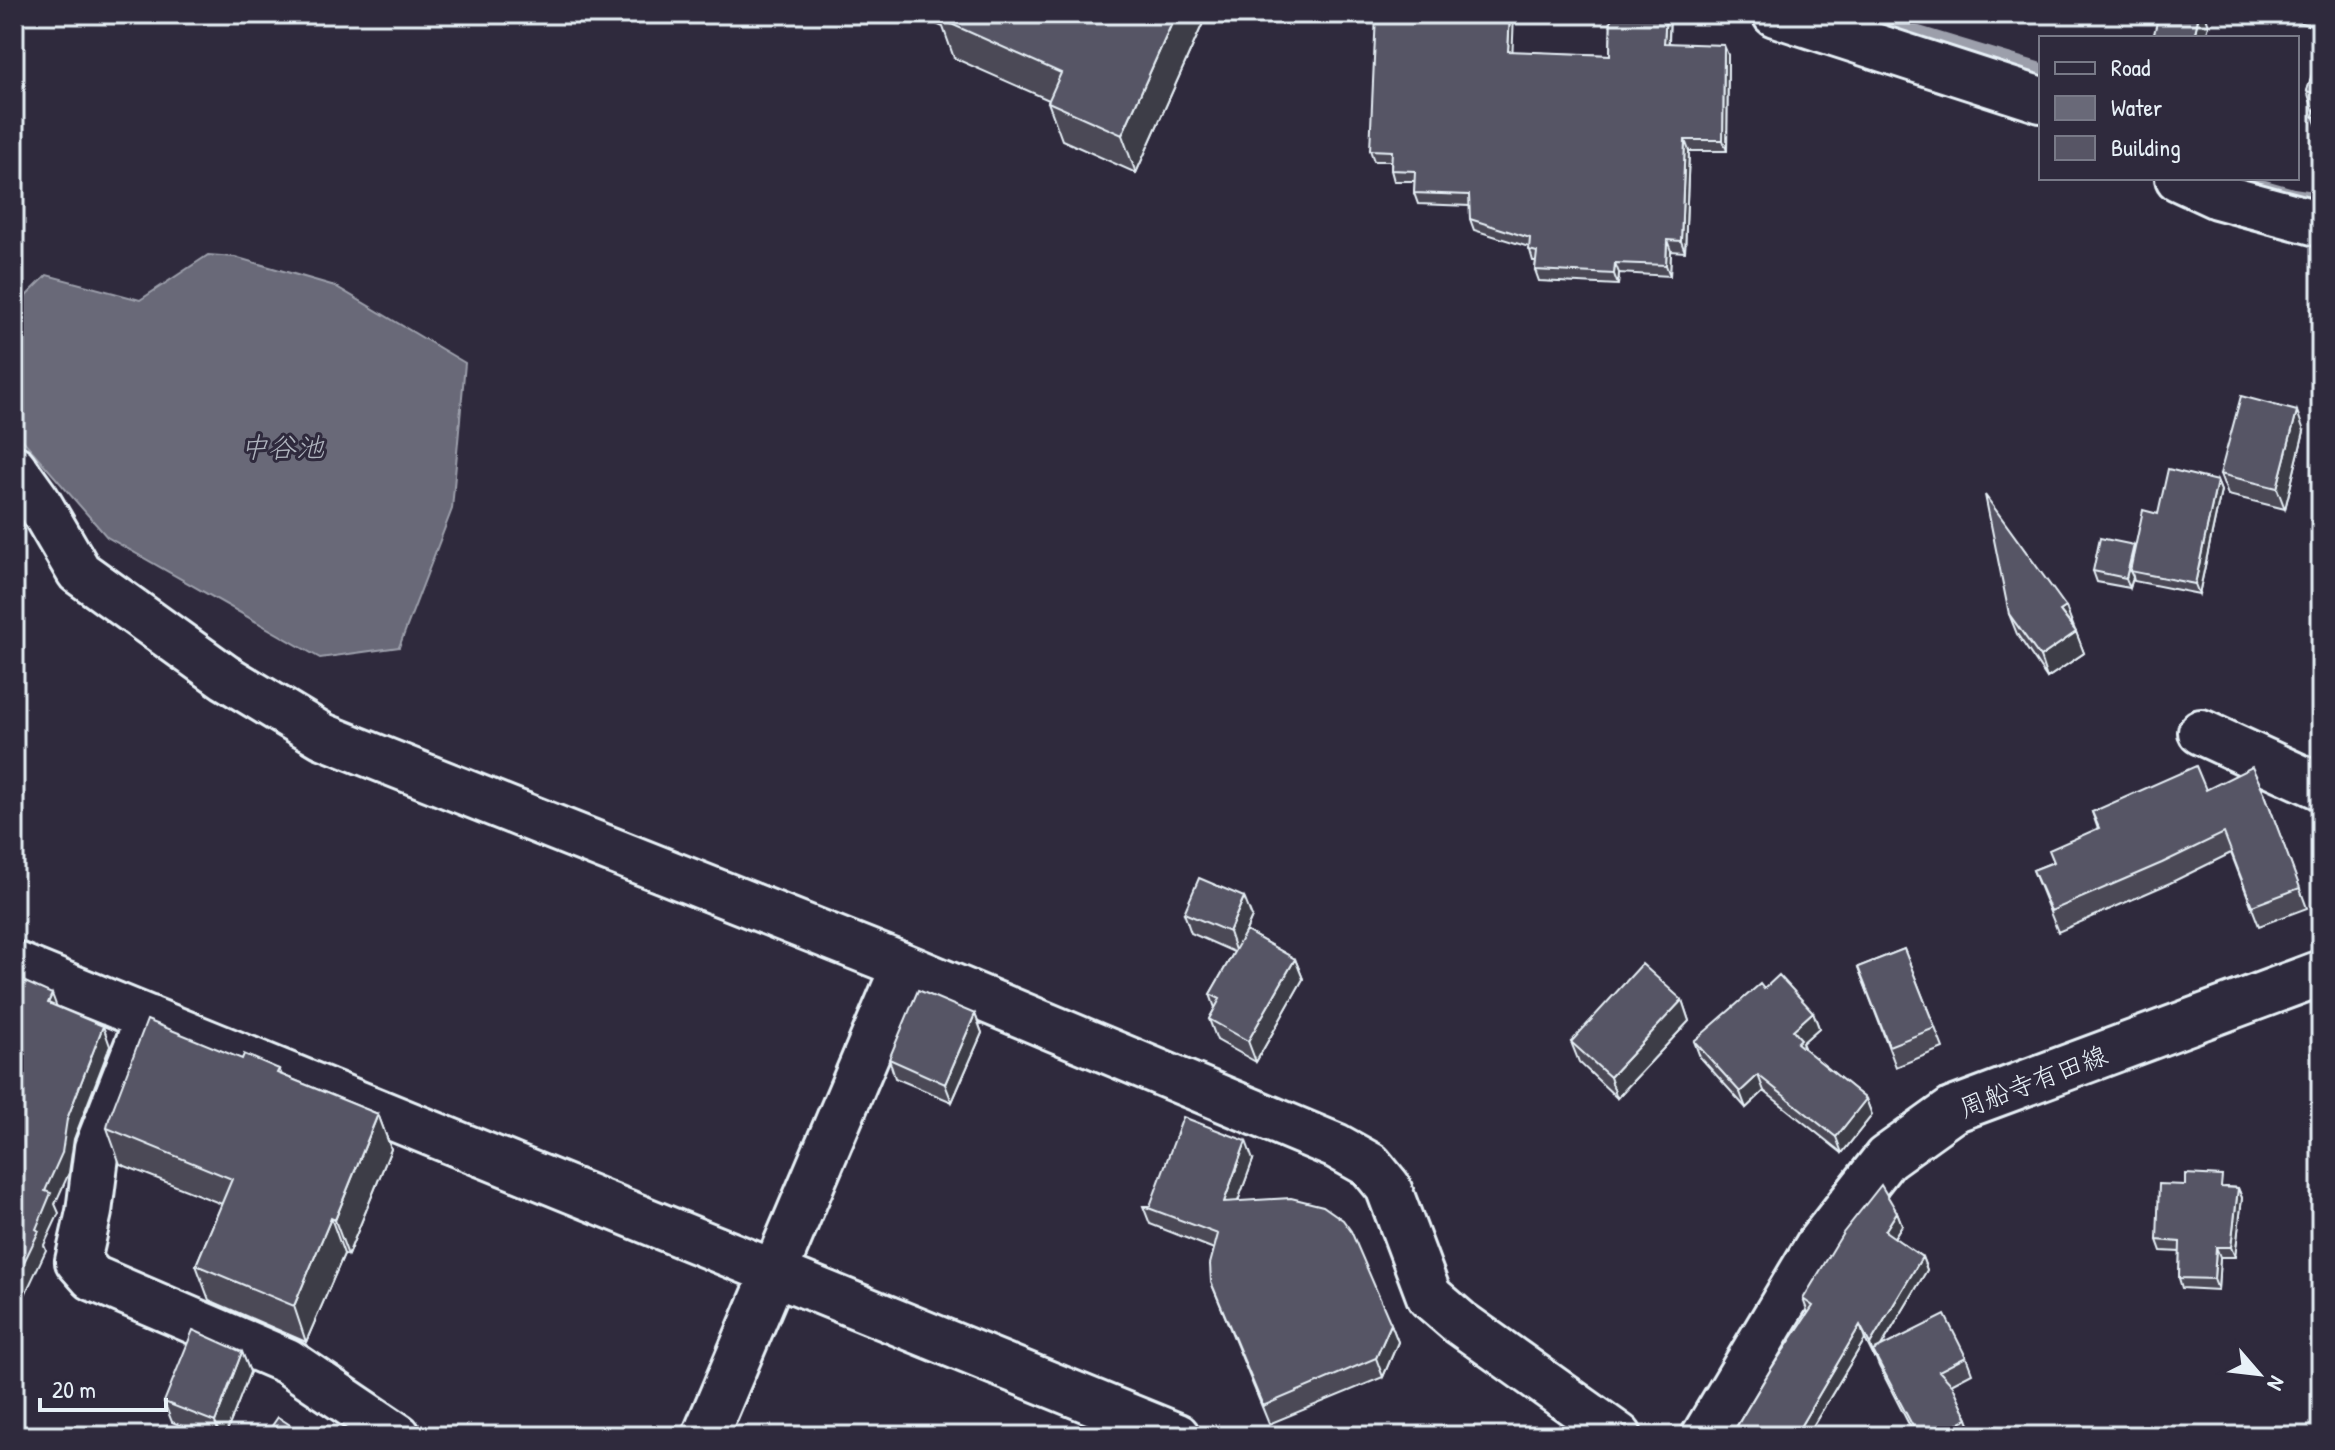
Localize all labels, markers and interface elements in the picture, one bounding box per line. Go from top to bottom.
legend [2039,36,2299,180]
text: Road [2111,51,2150,83]
text: Water [2111,91,2162,123]
text: Building [2111,131,2181,163]
water label: 中谷池 [240,428,325,466]
street label: 周船寺有田線 [1954,1037,2112,1125]
north arrow [2219,1334,2299,1414]
scale bar [40,1362,166,1412]
text: N [2261,1371,2293,1396]
text: 20 m [52,1373,96,1405]

